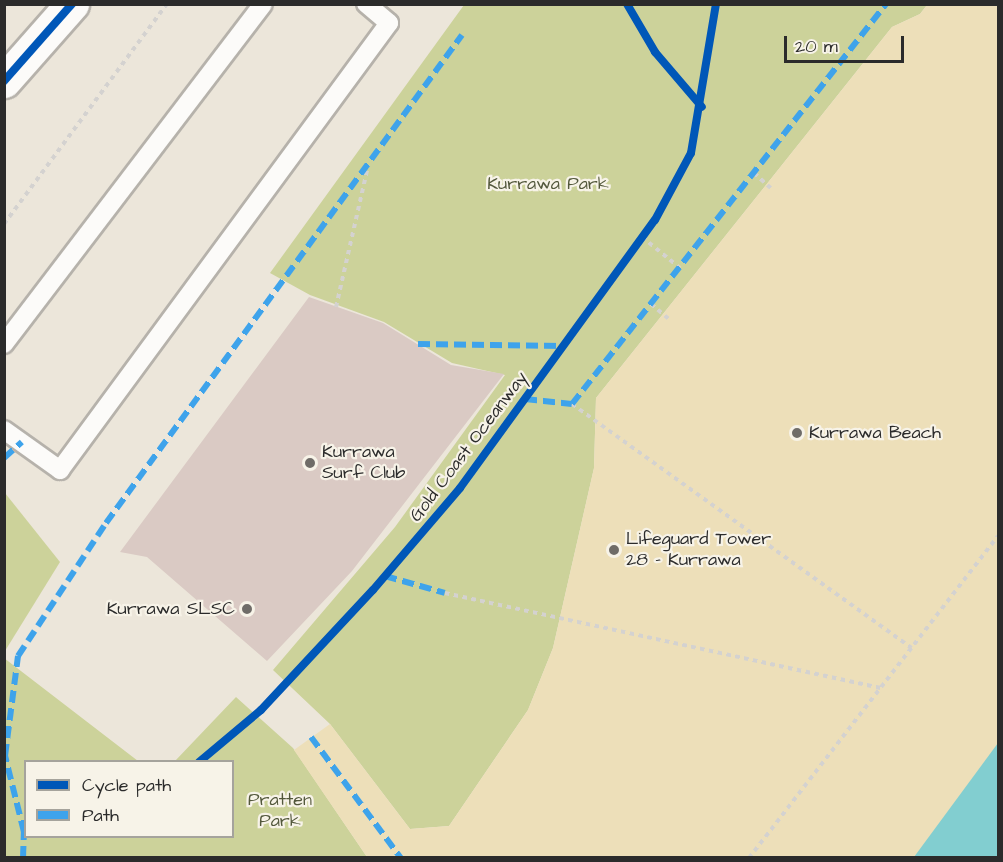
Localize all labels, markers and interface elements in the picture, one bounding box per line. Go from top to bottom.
scale bar [787,24,907,62]
text: 20 m [795,34,838,59]
park label: Kurrawa Park [487,173,609,195]
street label: Gold Coast Oceanway [406,368,532,526]
place label: Kurrawa Beach [809,422,941,444]
marker: Kurrawa Beach [790,426,804,440]
place label: Kurrawa Surf Club [322,442,405,484]
marker: Kurrawa Surf Club [303,456,317,470]
place label: Lifeguard Tower 28 - Kurrawa [626,529,771,572]
marker: Lifeguard Tower 28 - Kurrawa [607,543,621,557]
place label: Kurrawa SLSC [107,598,235,620]
marker: Kurrawa SLSC [240,602,254,616]
legend [24,760,234,838]
text: Cycle path [82,773,171,798]
park label: Pratten Park [248,790,312,832]
text: Path [82,803,119,828]

